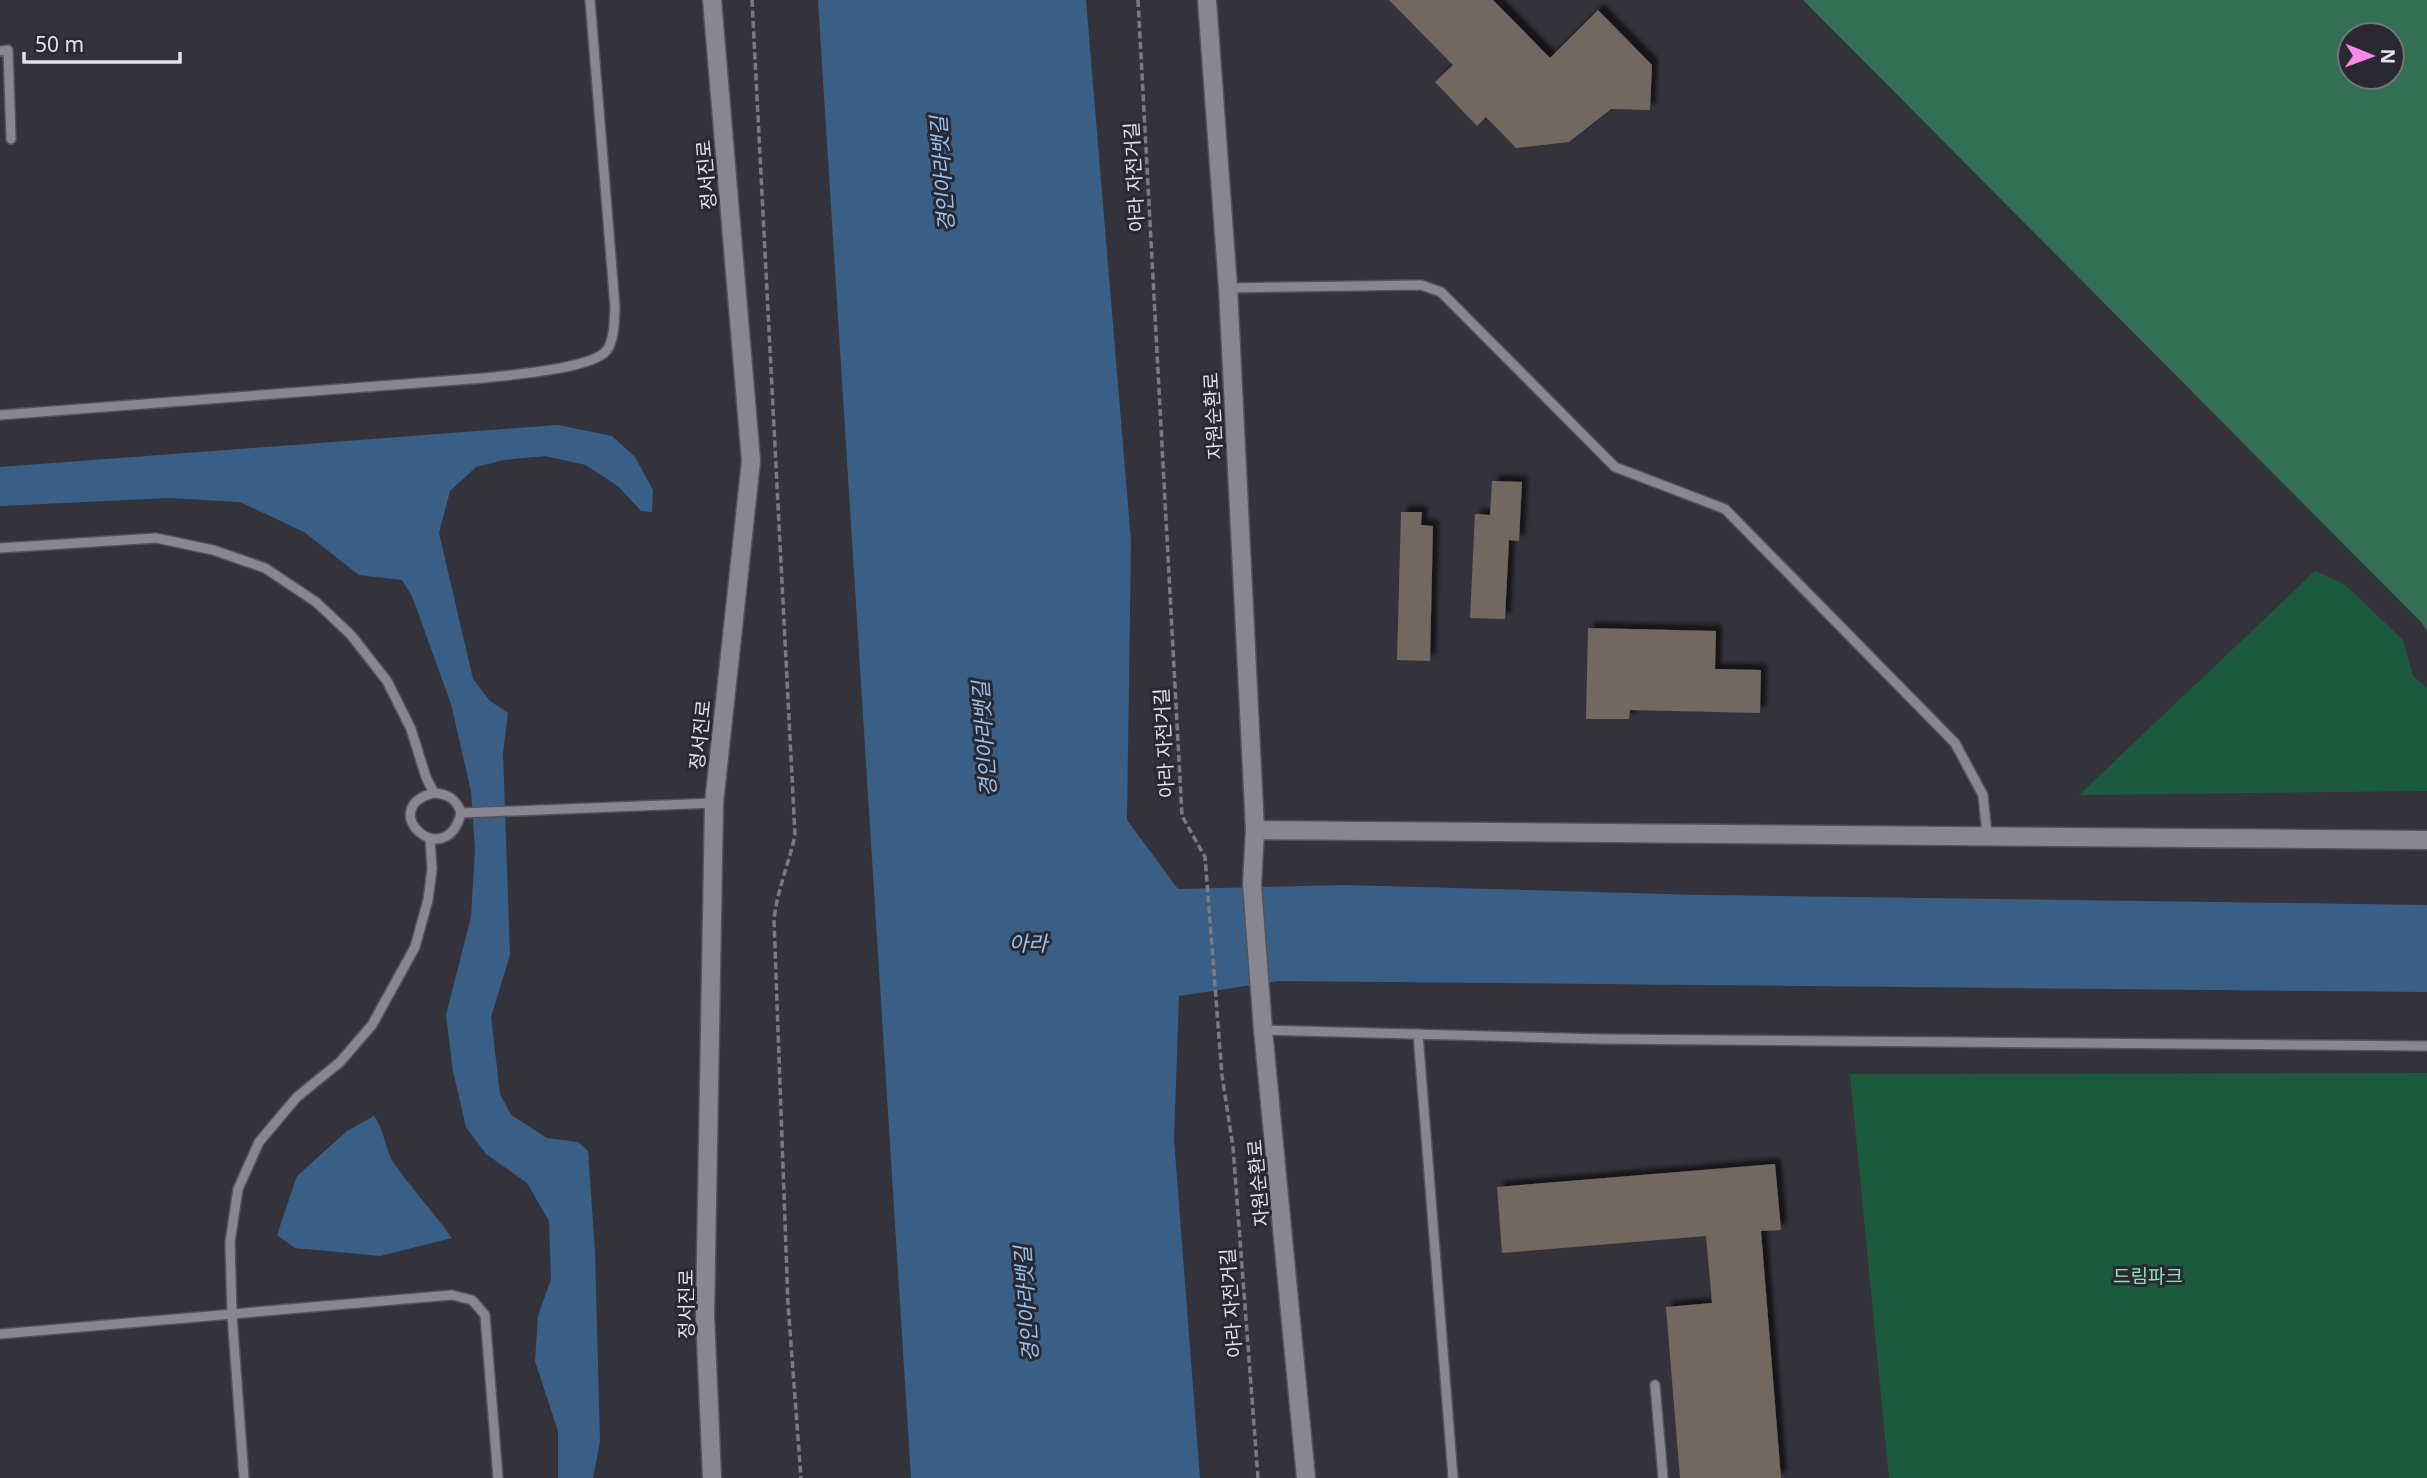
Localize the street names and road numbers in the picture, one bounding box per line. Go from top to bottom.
street label: 아라 자전거길 [1118,121,1150,233]
street label: 정서진로 [690,139,722,211]
street label: 자원순환로 [1198,372,1228,460]
street label: 아라 자전거길 [1148,687,1180,799]
street label: 정서진로 [683,699,717,771]
street label: 자원순환로 [1241,1138,1275,1228]
street label: 아라 자전거길 [1214,1247,1248,1359]
street label: 정서진로 [673,1269,699,1339]

